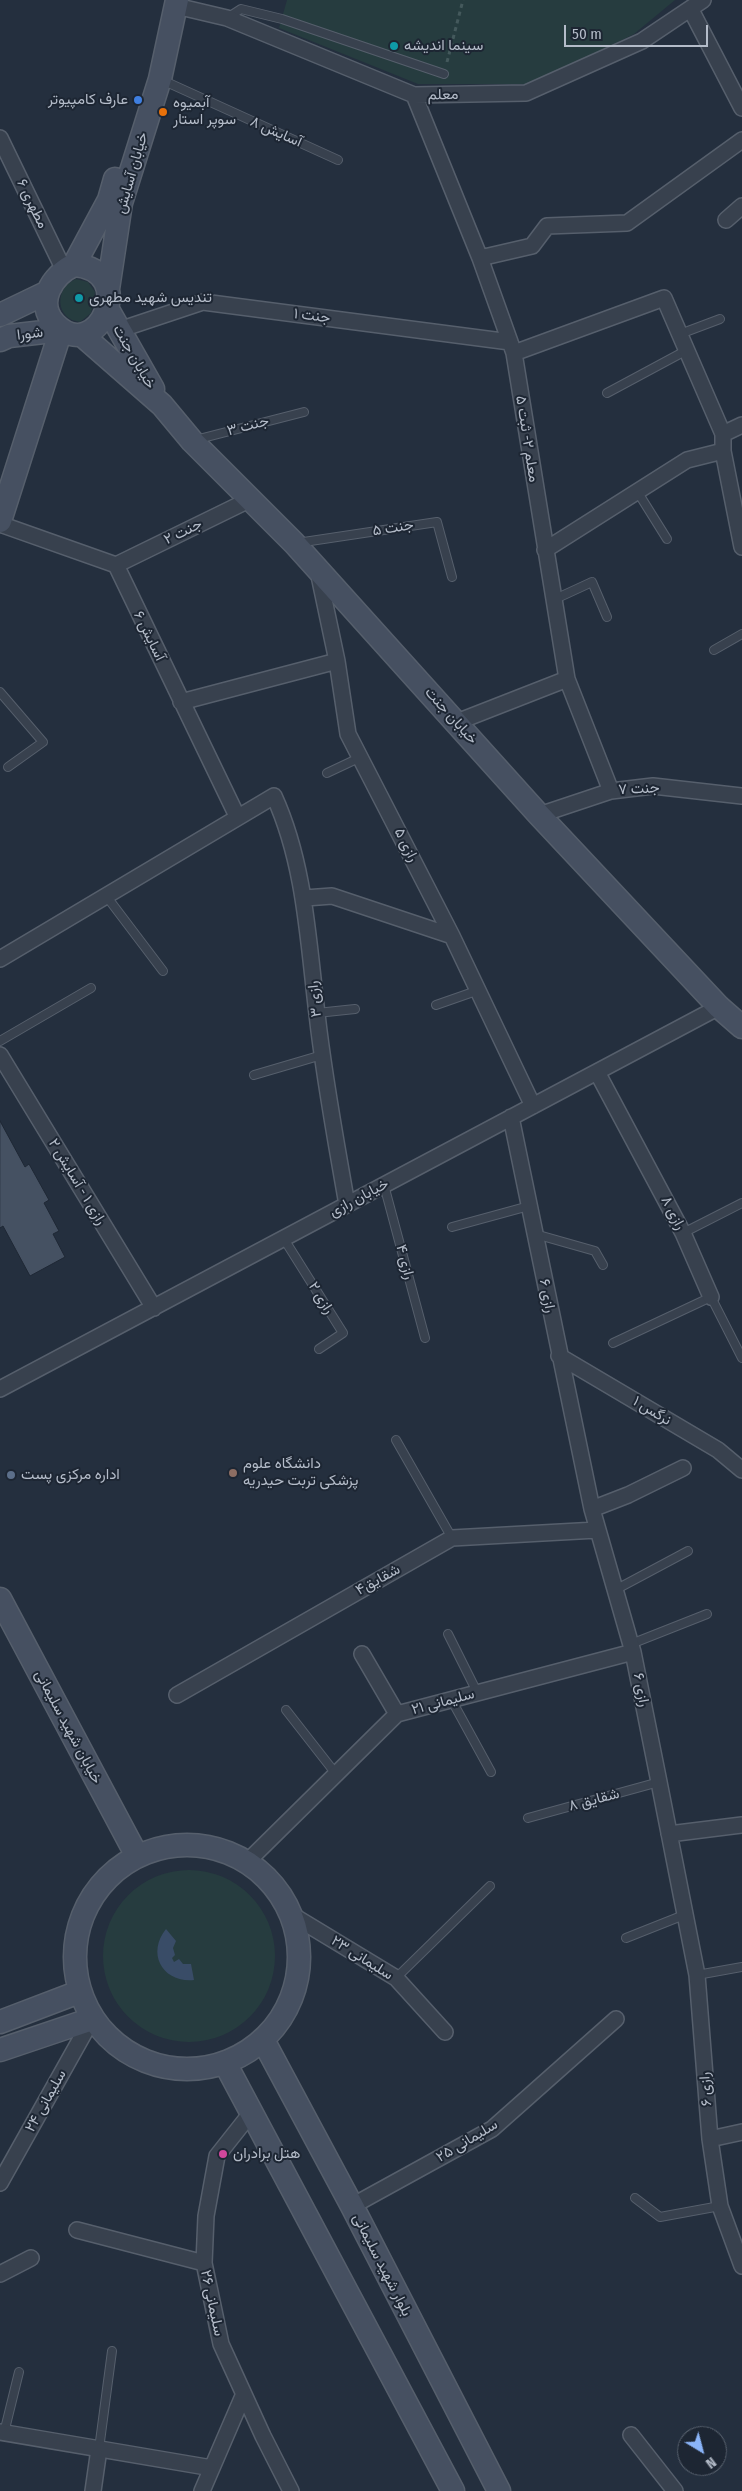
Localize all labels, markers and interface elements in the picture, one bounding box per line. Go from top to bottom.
scale bar [567,15,711,47]
text: 50 m [572,25,602,43]
place label: سینما اندیشه [404,37,483,55]
marker: سینما اندیشه [388,40,400,52]
street label: معلم [427,86,459,104]
place label: عارف کامپیوتر [48,91,128,109]
marker: عارف کامپیوتر [132,94,144,106]
place label: آبمیوه سوپر استار [173,94,236,129]
marker: آبمیوه سوپر استار [157,106,169,118]
street label: آسایش ۸ [247,113,305,151]
street label: خیابان آسایش [112,130,152,216]
street label: مطهری ۶ [12,176,52,232]
place label: تندیس شهید مطهری [89,289,212,307]
marker: تندیس شهید مطهری [73,292,85,304]
street label: جنت ۱ [293,305,331,327]
street label: خیابان جنت [109,322,159,392]
street label: شورا [16,323,44,345]
street label: معلم ۲- ثبت ۵ [511,394,543,484]
street label: جنت ۳ [225,412,271,440]
street label: جنت ۲ [161,515,205,549]
street label: جنت ۵ [371,516,415,540]
street label: آسایش ۶ [129,608,169,664]
street label: خیابان جنت [421,684,481,748]
street label: جنت ۷ [618,779,660,799]
street label: رازی ۵ [390,825,422,865]
street label: رازی ۳ [304,980,326,1018]
street label: رازی ۱ - آسایش ۲ [44,1136,110,1228]
street label: خیابان رازی [326,1175,392,1221]
street label: رازی ۸ [657,1193,689,1233]
street label: رازی ۴ [392,1243,418,1281]
street label: رازی ۶ [535,1278,559,1314]
street label: رازی ۲ [304,1279,338,1317]
street label: نرگس ۱ [629,1393,675,1429]
place label: دانشگاه علوم پزشکی تربت حیدریه [243,1455,359,1490]
place label: اداره مرکزی پست [21,1466,120,1484]
marker: دانشگاه علوم پزشکی تربت حیدریه [227,1467,239,1479]
marker: اداره مرکزی پست [5,1469,17,1481]
street label: شقایق۴ [353,1560,403,1600]
street label: خیابان شهید سلیمانی [30,1667,106,1787]
street label: رازی ۶ [629,1672,653,1708]
street label: سلیمانی ۲۱ [410,1685,476,1719]
street label: شقایق ۸ [567,1785,621,1815]
street label: سلیمانی ۲۳ [328,1932,396,1984]
street label: سلیمانی ۲۴ [22,2067,70,2135]
street label: رازی ۶ [696,2071,716,2107]
street label: سلیمانی ۲۵ [433,2116,501,2166]
place label: هتل برادران [233,2145,300,2163]
marker: هتل برادران [217,2148,229,2160]
street label: بلوار شهید سلیمانی [348,2211,416,2319]
street label: سلیمانی ۲۶ [196,2268,228,2338]
north arrow [677,2426,727,2476]
text: N [702,2453,719,2472]

